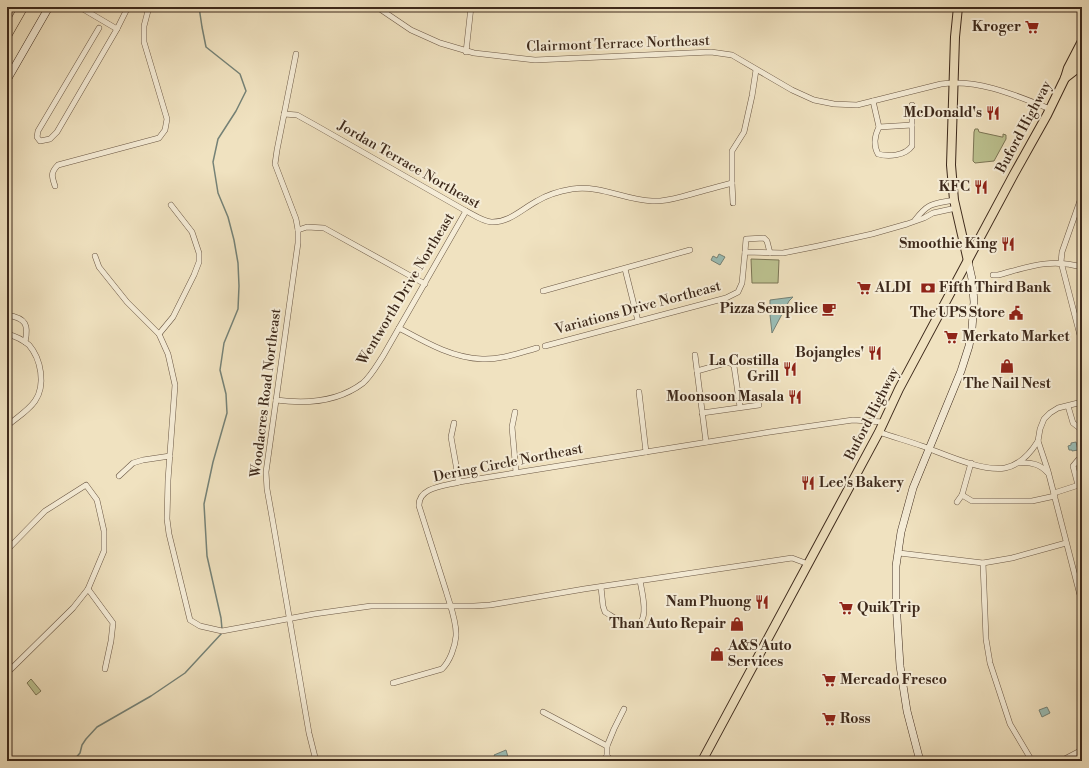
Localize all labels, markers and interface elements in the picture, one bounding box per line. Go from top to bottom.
place label: Kroger [972,18,1021,36]
supermarket icon: Kroger [1024,19,1040,35]
street label: Clairmont Terrace Northeast [526,32,710,56]
street label: Buford Highway [992,78,1056,177]
place label: McDonald's [903,104,982,122]
restaurant icon: McDonald's [985,105,1001,121]
street label: Jordan Terrace Northeast [334,116,483,213]
place label: KFC [939,178,970,196]
restaurant icon: KFC [973,179,989,195]
street label: Wentworth Drive Northeast [353,210,459,369]
place label: Smoothie King [899,235,998,253]
restaurant icon: Smoothie King [1000,236,1016,252]
street label: Variations Drive Northeast [552,277,723,339]
place label: ALDI [874,279,912,297]
place label: Fifth Third Bank [939,279,1051,297]
supermarket icon: ALDI [856,280,872,296]
bank icon: Fifth Third Bank [920,280,936,296]
place label: Pizza Semplice [720,300,818,318]
cafe icon: Pizza Semplice [821,301,837,317]
place label: The UPS Store [910,304,1005,322]
public building icon: The UPS Store [1008,305,1024,321]
street label: Woodacres Road Northeast [247,307,285,480]
place label: Merkato Market [962,328,1071,346]
supermarket icon: Merkato Market [943,329,959,345]
place label: Bojangles' [795,344,864,362]
restaurant icon: Bojangles' [867,345,883,361]
place label: La Costilla Grill [709,352,779,386]
shop icon: The Nail Nest [999,358,1015,374]
restaurant icon: La Costilla Grill [782,361,798,377]
street label: Buford Highway [840,364,903,464]
place label: The Nail Nest [963,375,1052,393]
place label: Moonsoon Masala [666,388,784,406]
restaurant icon: Moonsoon Masala [787,389,803,405]
street label: Dering Circle Northeast [432,440,584,486]
place label: Lee's Bakery [819,474,905,492]
restaurant icon: Lee's Bakery [800,475,816,491]
place label: Nam Phuong [666,593,752,611]
restaurant icon: Nam Phuong [754,594,770,610]
place label: QuikTrip [857,599,920,617]
supermarket icon: QuikTrip [838,600,854,616]
place label: Than Auto Repair [609,615,726,633]
shop icon: Than Auto Repair [729,616,745,632]
place label: A&S Auto Services [727,637,792,671]
shop icon: A&S Auto Services [709,646,725,662]
place label: Mercado Fresco [840,671,947,689]
supermarket icon: Mercado Fresco [821,672,837,688]
place label: Ross [840,710,870,728]
supermarket icon: Ross [821,711,837,727]

